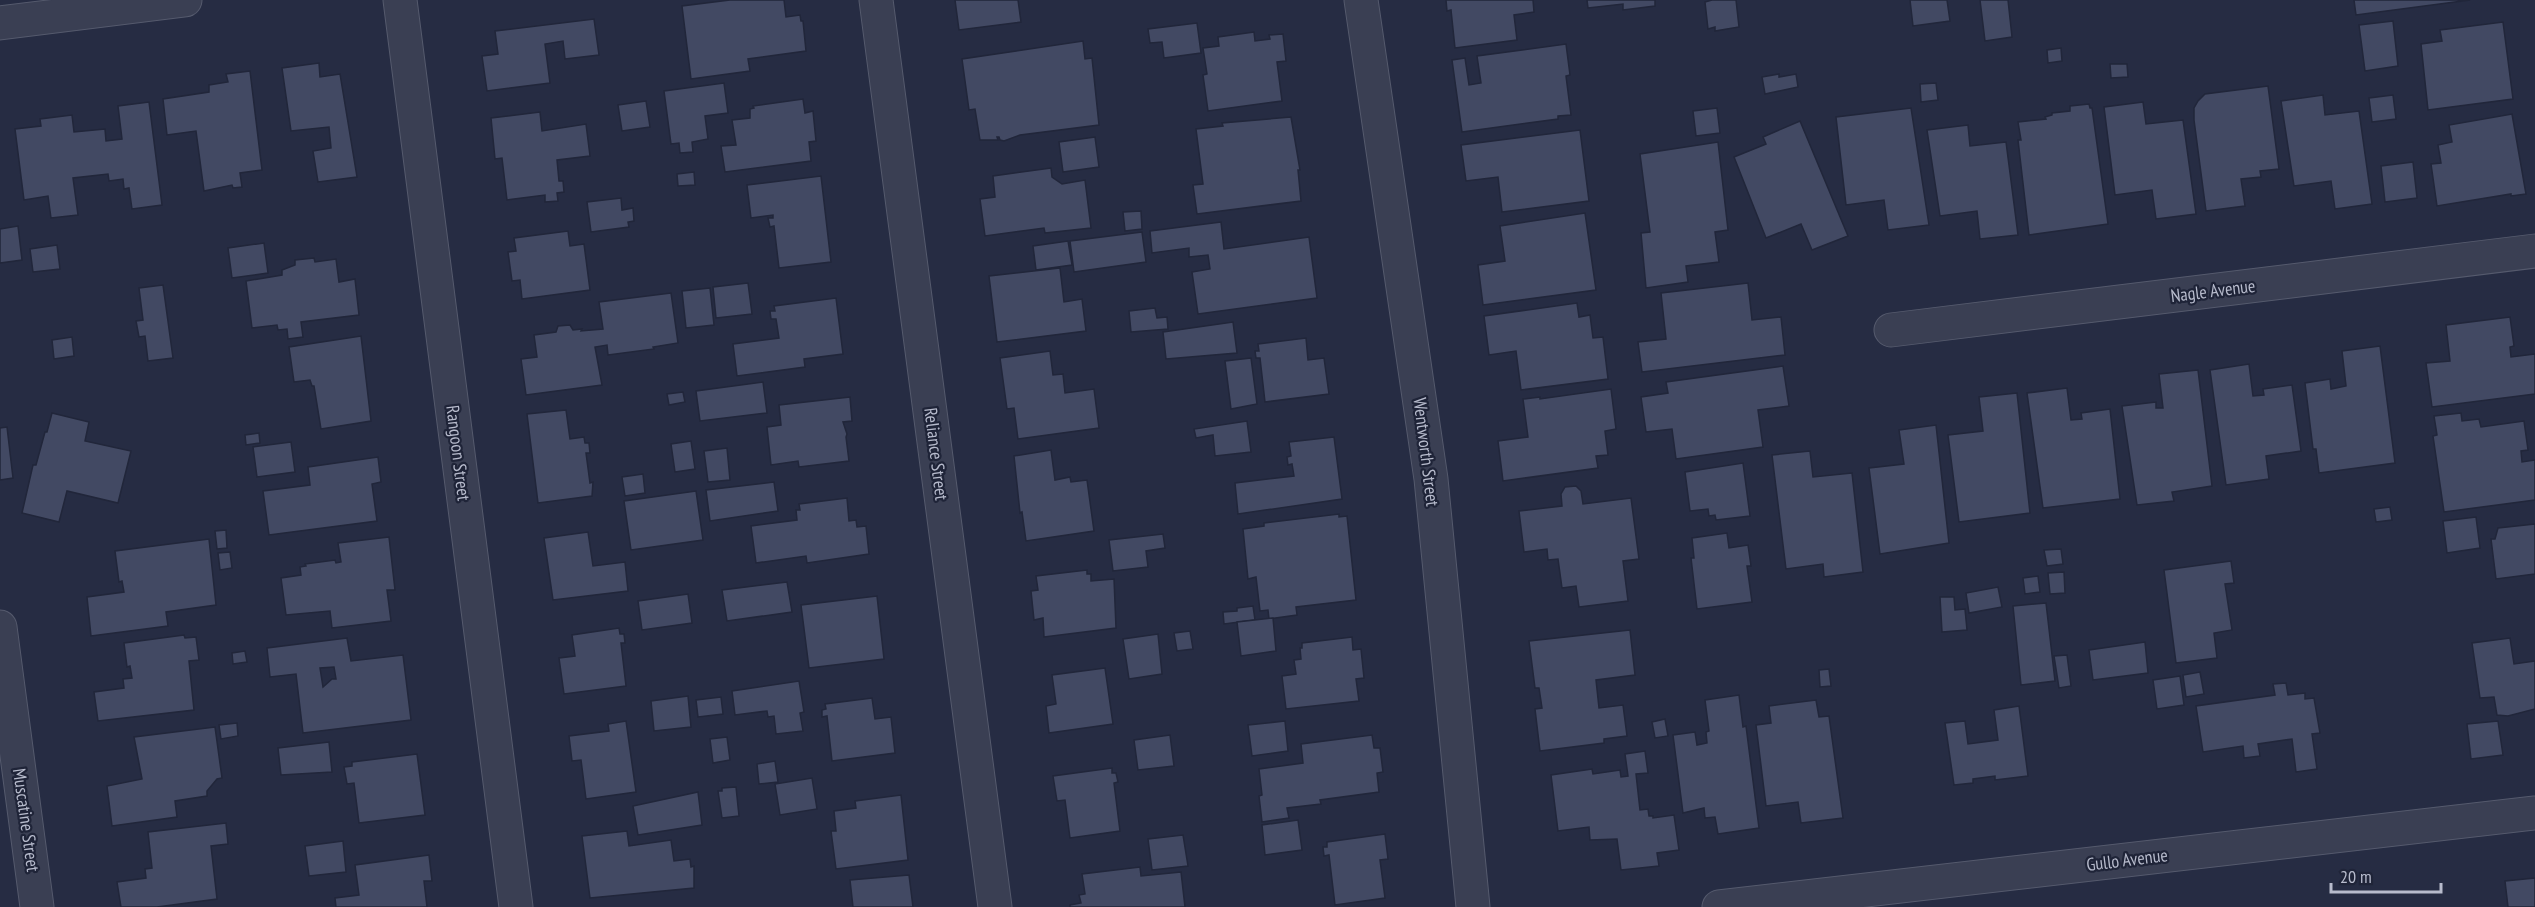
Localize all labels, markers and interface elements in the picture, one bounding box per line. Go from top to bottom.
street label: Nagle Avenue [2169,274,2257,307]
street label: Wentworth Street [1408,396,1445,508]
street label: Rangoon Street [441,404,476,502]
street label: Reliance Street [919,406,954,502]
street label: Muscatine Street [8,767,45,873]
street label: Gullo Avenue [2085,843,2169,876]
scale bar [2331,856,2440,894]
text: 20 m [2340,865,2372,888]

